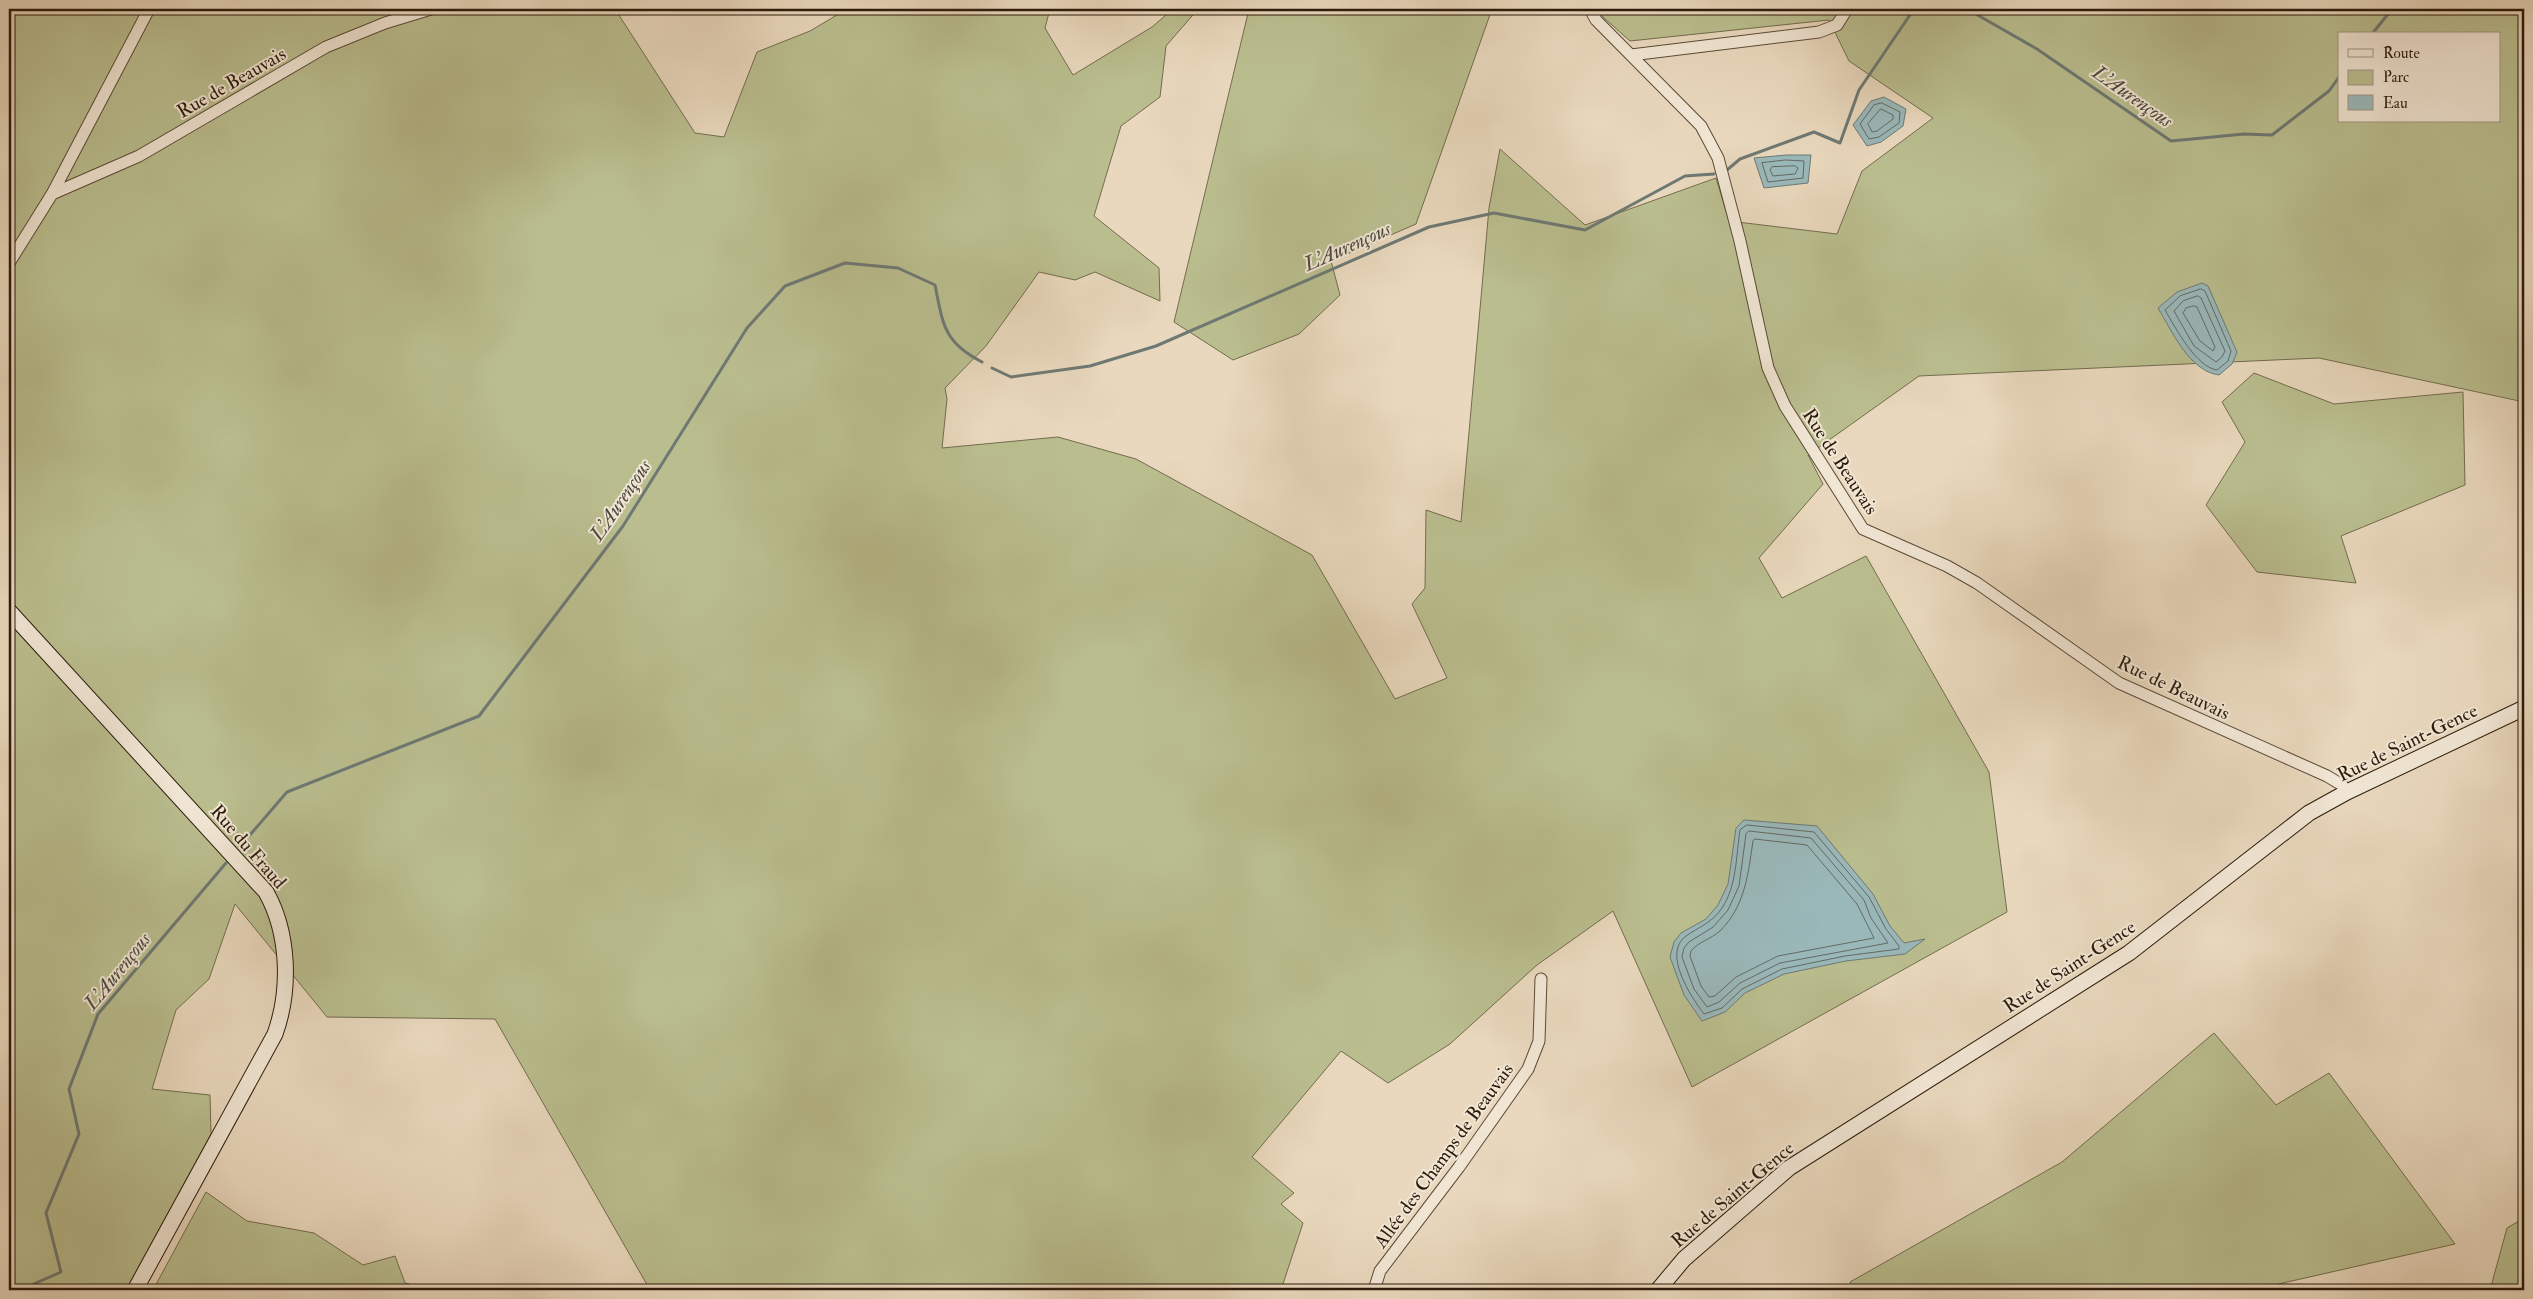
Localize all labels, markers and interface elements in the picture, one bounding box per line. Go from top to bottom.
legend [2338,32,2500,122]
street label: Rue de Beauvais [173,42,290,124]
text: Route [2383,44,2420,63]
water label: L'Aurençous [2087,59,2178,133]
text: Parc [2383,68,2409,87]
text: Eau [2383,94,2408,113]
water label: L'Aurençous [1299,216,1395,277]
street label: Rue de Beauvais [1797,404,1883,519]
water label: L'Aurençous [584,455,657,546]
street label: Rue de Beauvais [2113,650,2234,725]
street label: Rue de Saint-Gence [2333,699,2482,787]
street label: Rue du Fraud [205,800,292,894]
street label: Rue de Saint-Gence [1999,915,2140,1019]
water label: L'Aurençous [78,927,156,1016]
street label: Allée des Champs de Beauvais [1368,1058,1520,1254]
street label: Rue de Saint-Gence [1666,1136,1799,1253]

